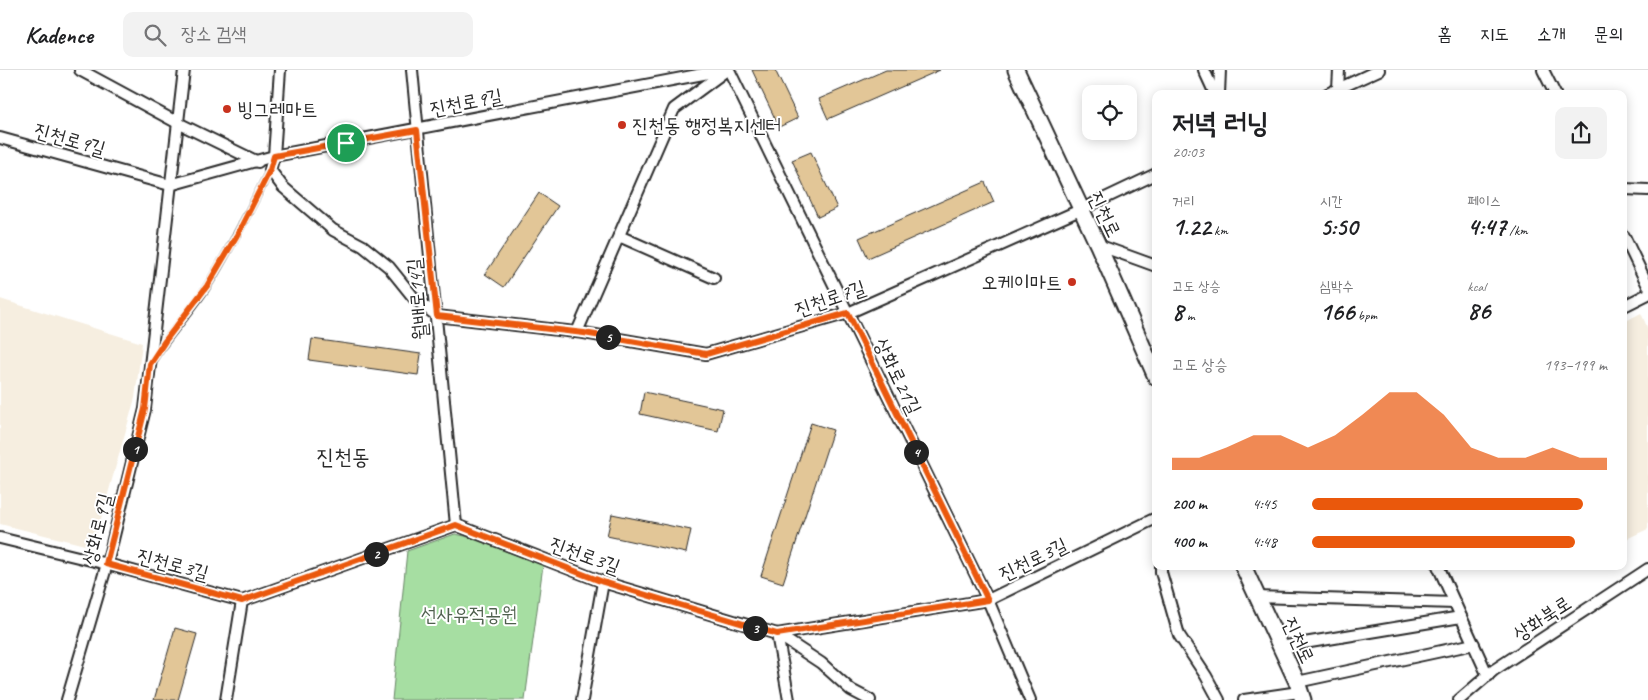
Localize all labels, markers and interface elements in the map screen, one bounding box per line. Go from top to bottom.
search box [123,12,473,57]
text: Kadence [25,20,93,50]
icon: search [141,21,169,49]
text: 장소 검색 [181,22,247,46]
text: 홈 [1438,23,1452,45]
text: 지도 [1480,23,1509,45]
text: 소개 [1537,23,1566,45]
text: 문의 [1594,23,1623,45]
street label: 진천로9길 [428,83,504,122]
map controls [1082,85,1137,140]
button: locate [1082,85,1137,140]
place label: 빙그레마트 [237,97,317,122]
marker: 빙그레마트 [221,103,233,115]
text: 저녁 러닝 [1172,105,1269,140]
button: share [1555,107,1607,159]
place label: 진천동 행정복지센터 [632,113,782,138]
street label: 진천로9길 [31,117,109,162]
marker: 진천동 행정복지센터 [616,119,628,131]
pin [325,122,367,164]
icon: arrive [332,129,360,157]
text: 20:03 [1172,142,1204,162]
street label: 진천로 [1083,187,1126,241]
text: 거리 [1172,193,1195,210]
text: 시간 [1320,193,1342,210]
text: 페이스 [1467,193,1501,210]
text: 1.22 [1172,211,1211,243]
text: 5:50 [1320,211,1358,243]
text: 4:47 [1467,211,1506,243]
text: km [1211,222,1228,239]
text: /km [1506,222,1528,239]
street label: 월배로14길 [401,257,434,341]
place label: 오케이마트 [982,270,1062,295]
street label: 진천로7길 [791,275,869,322]
marker: 오케이마트 [1066,276,1078,288]
text: 고도 상승 [1172,278,1220,295]
text: 심박수 [1320,278,1353,295]
text: kcal [1467,278,1486,295]
text: 86 [1467,295,1490,327]
text: 8 [1172,296,1183,328]
text: 166 [1320,296,1354,328]
text: m [1183,307,1195,324]
text: bpm [1354,307,1377,324]
pin: 5 [596,324,620,350]
text: 5 [605,329,612,346]
street label: 상화로21길 [868,334,927,419]
text: 고도 상승 [1172,355,1227,375]
text: 193–199 m [1544,355,1607,375]
pin: 1 [122,436,148,462]
pin: 4 [904,440,928,464]
text: 1 [132,441,139,458]
district label: 진천동 [316,443,370,471]
text: 4 [913,444,920,461]
street label: 상화로9길 [76,490,118,568]
text: 200 m [1172,494,1207,514]
text: 4:45 [1252,494,1277,514]
street label: 진천로3길 [546,531,624,580]
street label: 진천로3길 [995,532,1072,587]
text: 400 m [1172,532,1207,552]
text: 4:48 [1252,532,1277,552]
pin: 2 [364,542,388,566]
street label: 진천로3길 [134,543,212,586]
text: 2 [373,546,380,563]
street label: 상화북로 [1508,590,1576,646]
park label: 선사유적공원 [421,602,517,627]
street label: 진천로 [1277,613,1320,667]
pin: 3 [742,616,768,640]
text: 3 [752,620,759,637]

